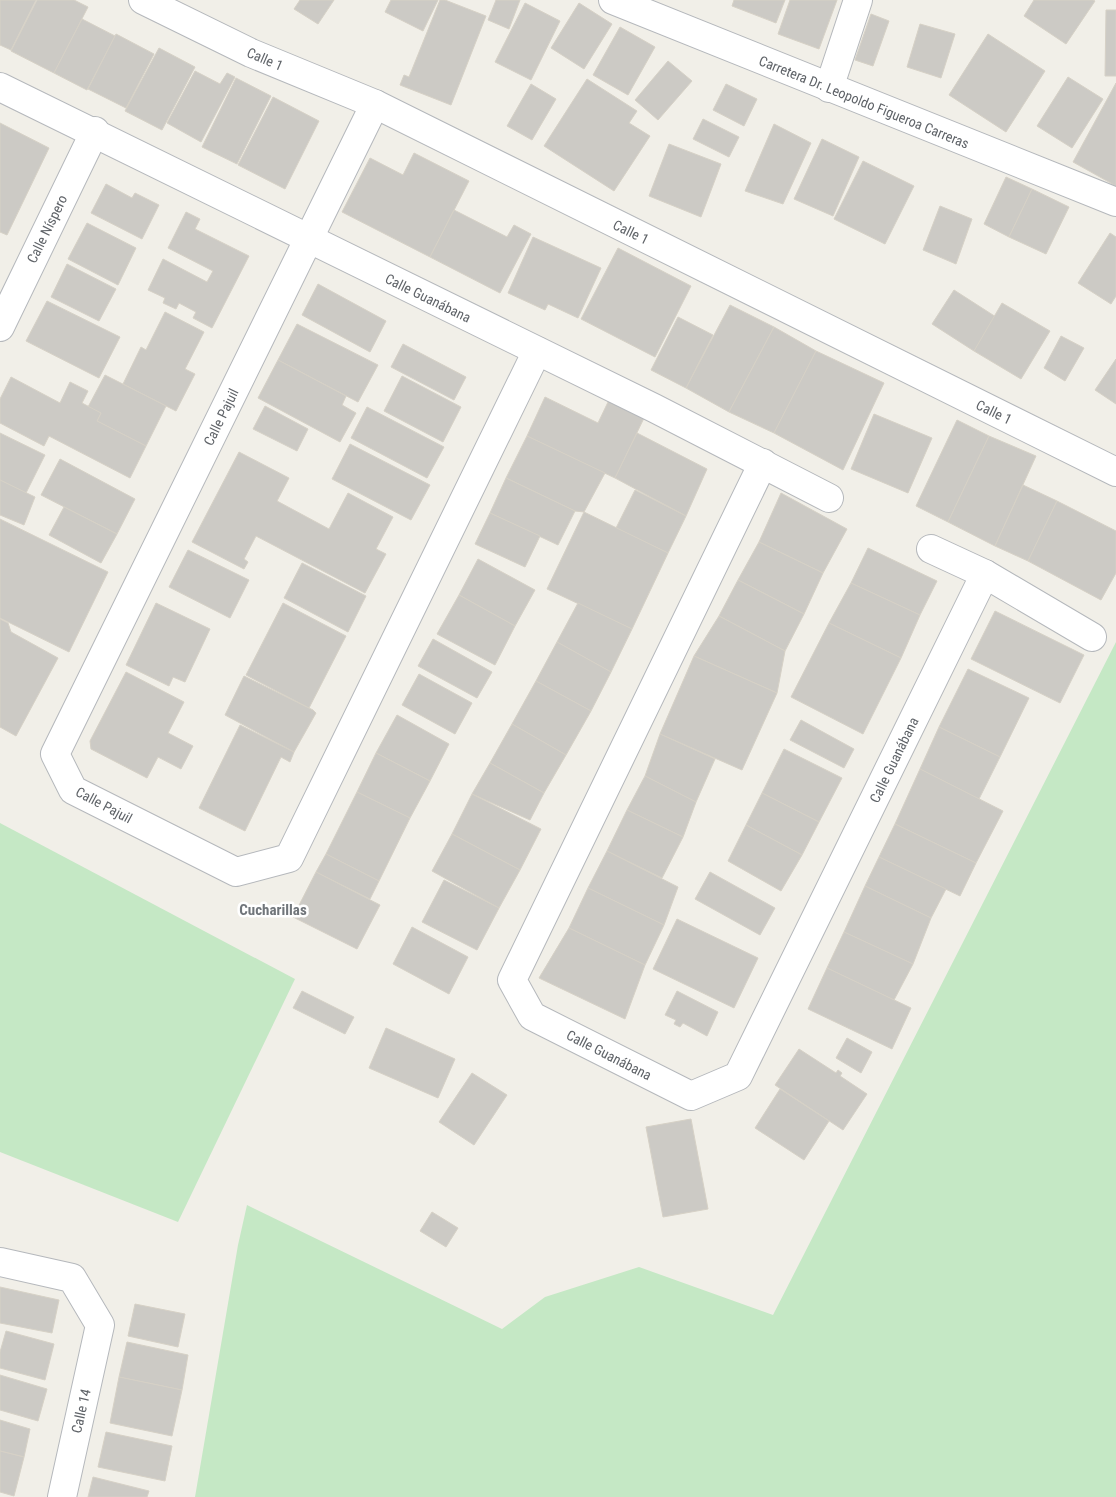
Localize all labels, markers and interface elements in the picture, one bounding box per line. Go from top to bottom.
street label: Calle 1 [244,44,286,74]
street label: Carretera Dr. Leopoldo Figueroa Carreras [757,52,971,152]
street label: Calle Níspero [24,192,70,266]
street label: Calle 1 [611,217,651,247]
street label: Calle Guanábana [383,270,473,326]
street label: Calle Pajuil [200,386,242,448]
street label: Calle 1 [974,397,1014,427]
street label: Calle Guanábana [866,715,922,805]
street label: Calle Pajuil [73,783,135,827]
district label: Cucharillas [239,901,307,919]
street label: Calle Guanábana [564,1027,654,1083]
street label: Calle 14 [68,1387,94,1435]

